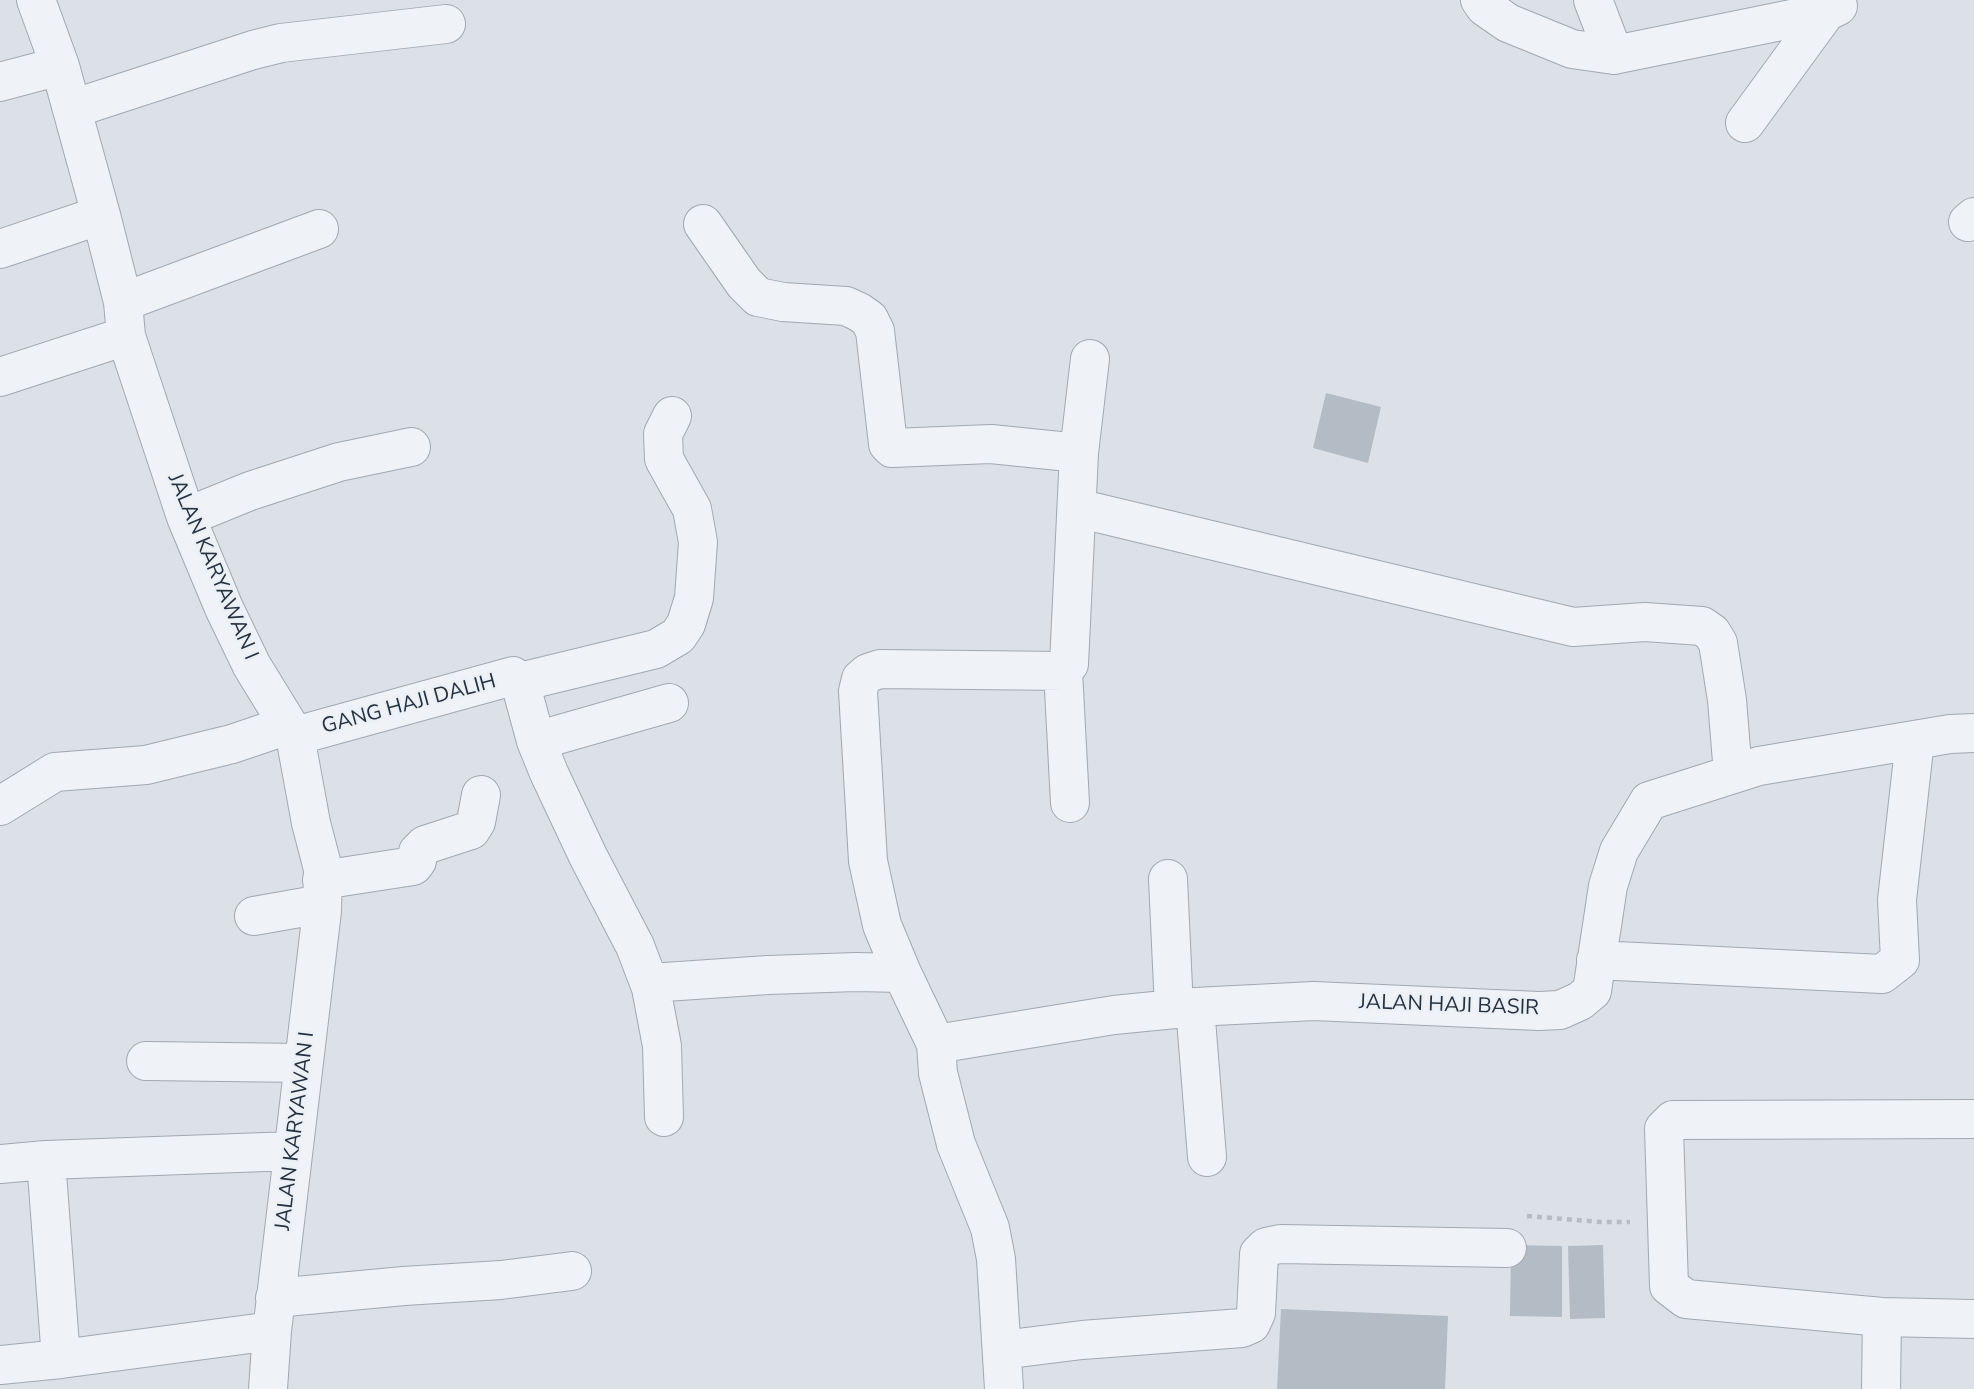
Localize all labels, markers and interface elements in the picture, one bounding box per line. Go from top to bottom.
street label: JALAN KARYAWAN I [161,470,263,664]
street label: GANG HAJI DALIH [319,670,499,740]
street label: JALAN HAJI BASIR [1359,990,1539,1022]
street label: JALAN KARYAWAN I [271,1030,321,1232]

